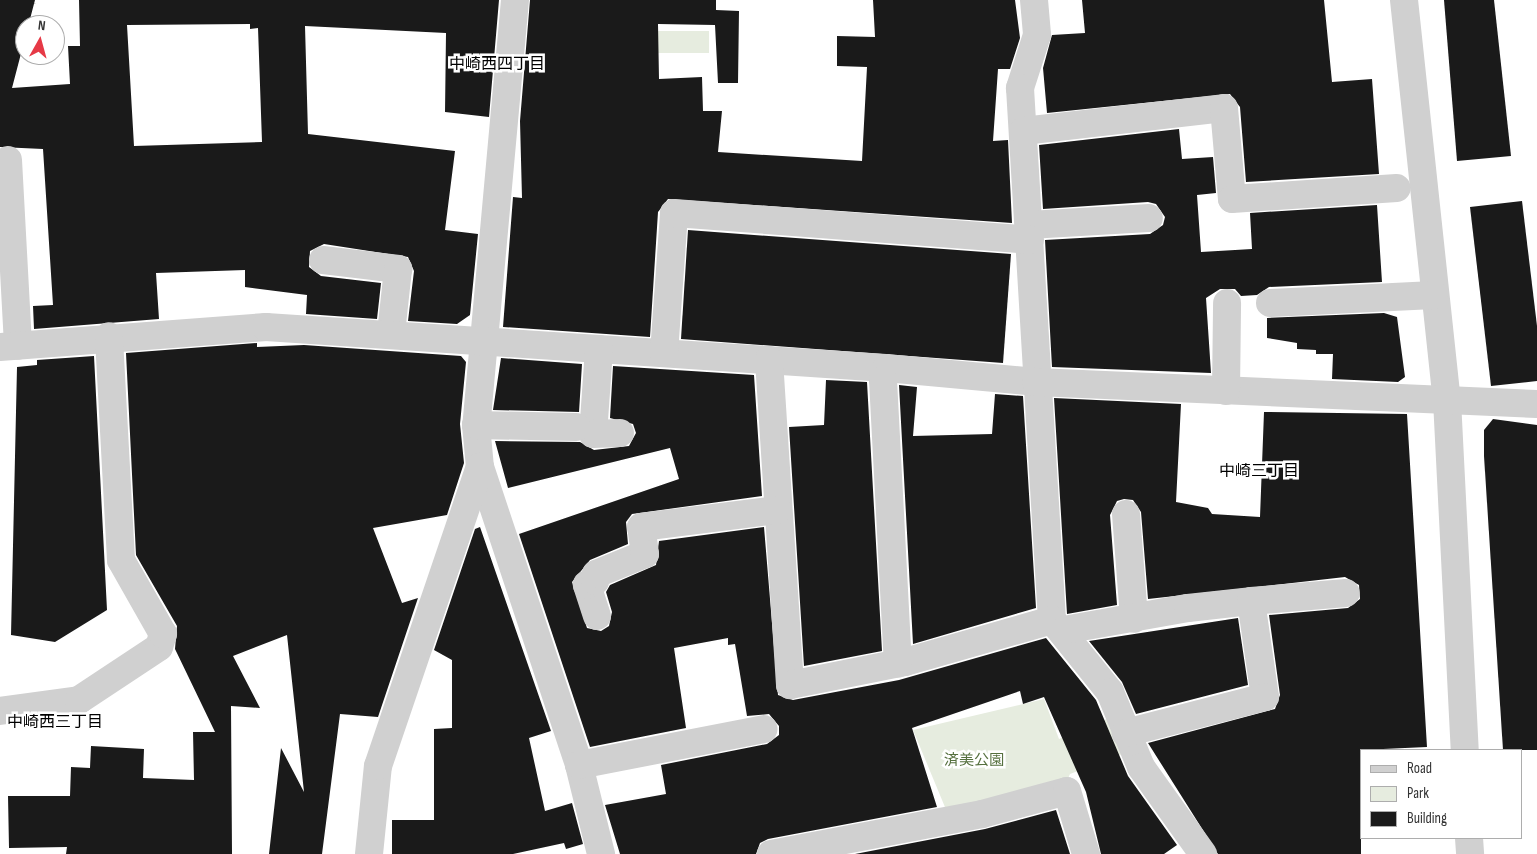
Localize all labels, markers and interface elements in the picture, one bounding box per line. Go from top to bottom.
north arrow [15,15,65,65]
text: N [37,17,47,34]
district label: 中崎西四丁目 [449,55,545,75]
district label: 中崎三丁目 [1219,462,1299,482]
district label: 中崎西三丁目 [7,713,103,733]
legend [1360,749,1522,839]
park label: 済美公園 [944,752,1004,770]
text: Road [1407,759,1432,778]
text: Park [1407,784,1429,803]
text: Building [1407,809,1447,828]

